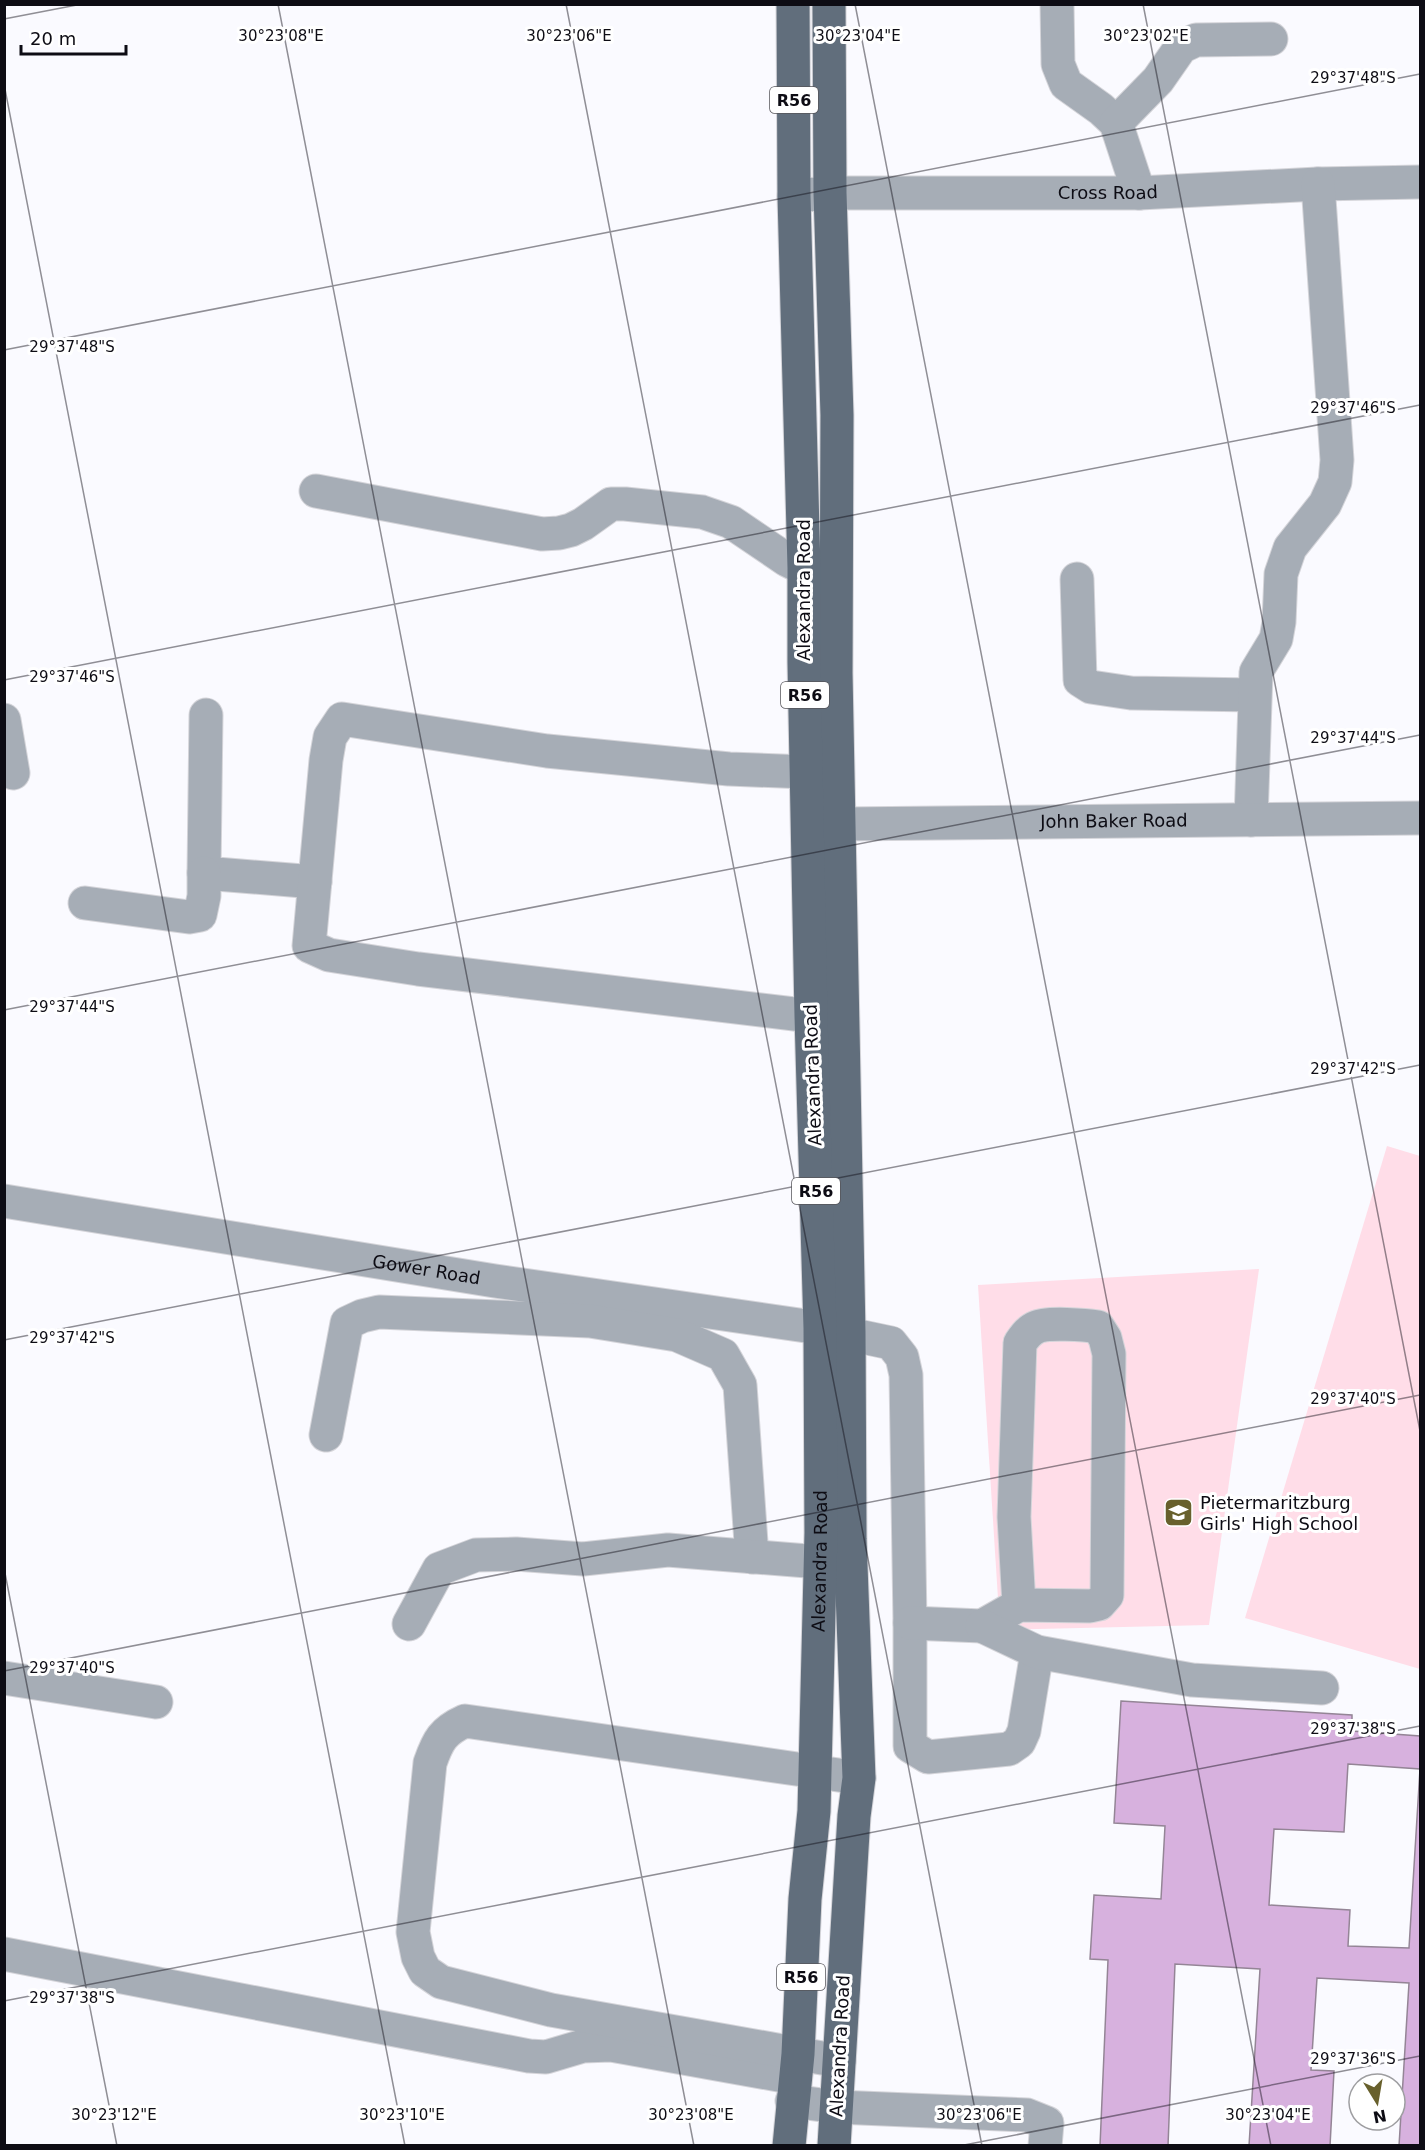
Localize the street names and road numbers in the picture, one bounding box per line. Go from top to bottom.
road number: R56 [770,87,818,113]
street label: Cross Road [1058,181,1159,203]
street label: Alexandra Road [793,519,814,661]
road number: R56 [781,682,829,708]
street label: John Baker Road [1039,809,1188,832]
street label: Alexandra Road [800,1004,825,1146]
road number: R56 [792,1178,840,1204]
street label: Gower Road [371,1250,482,1288]
street label: Alexandra Road [808,1490,831,1632]
road number: R56 [777,1964,825,1990]
street label: Alexandra Road [825,1975,854,2117]

